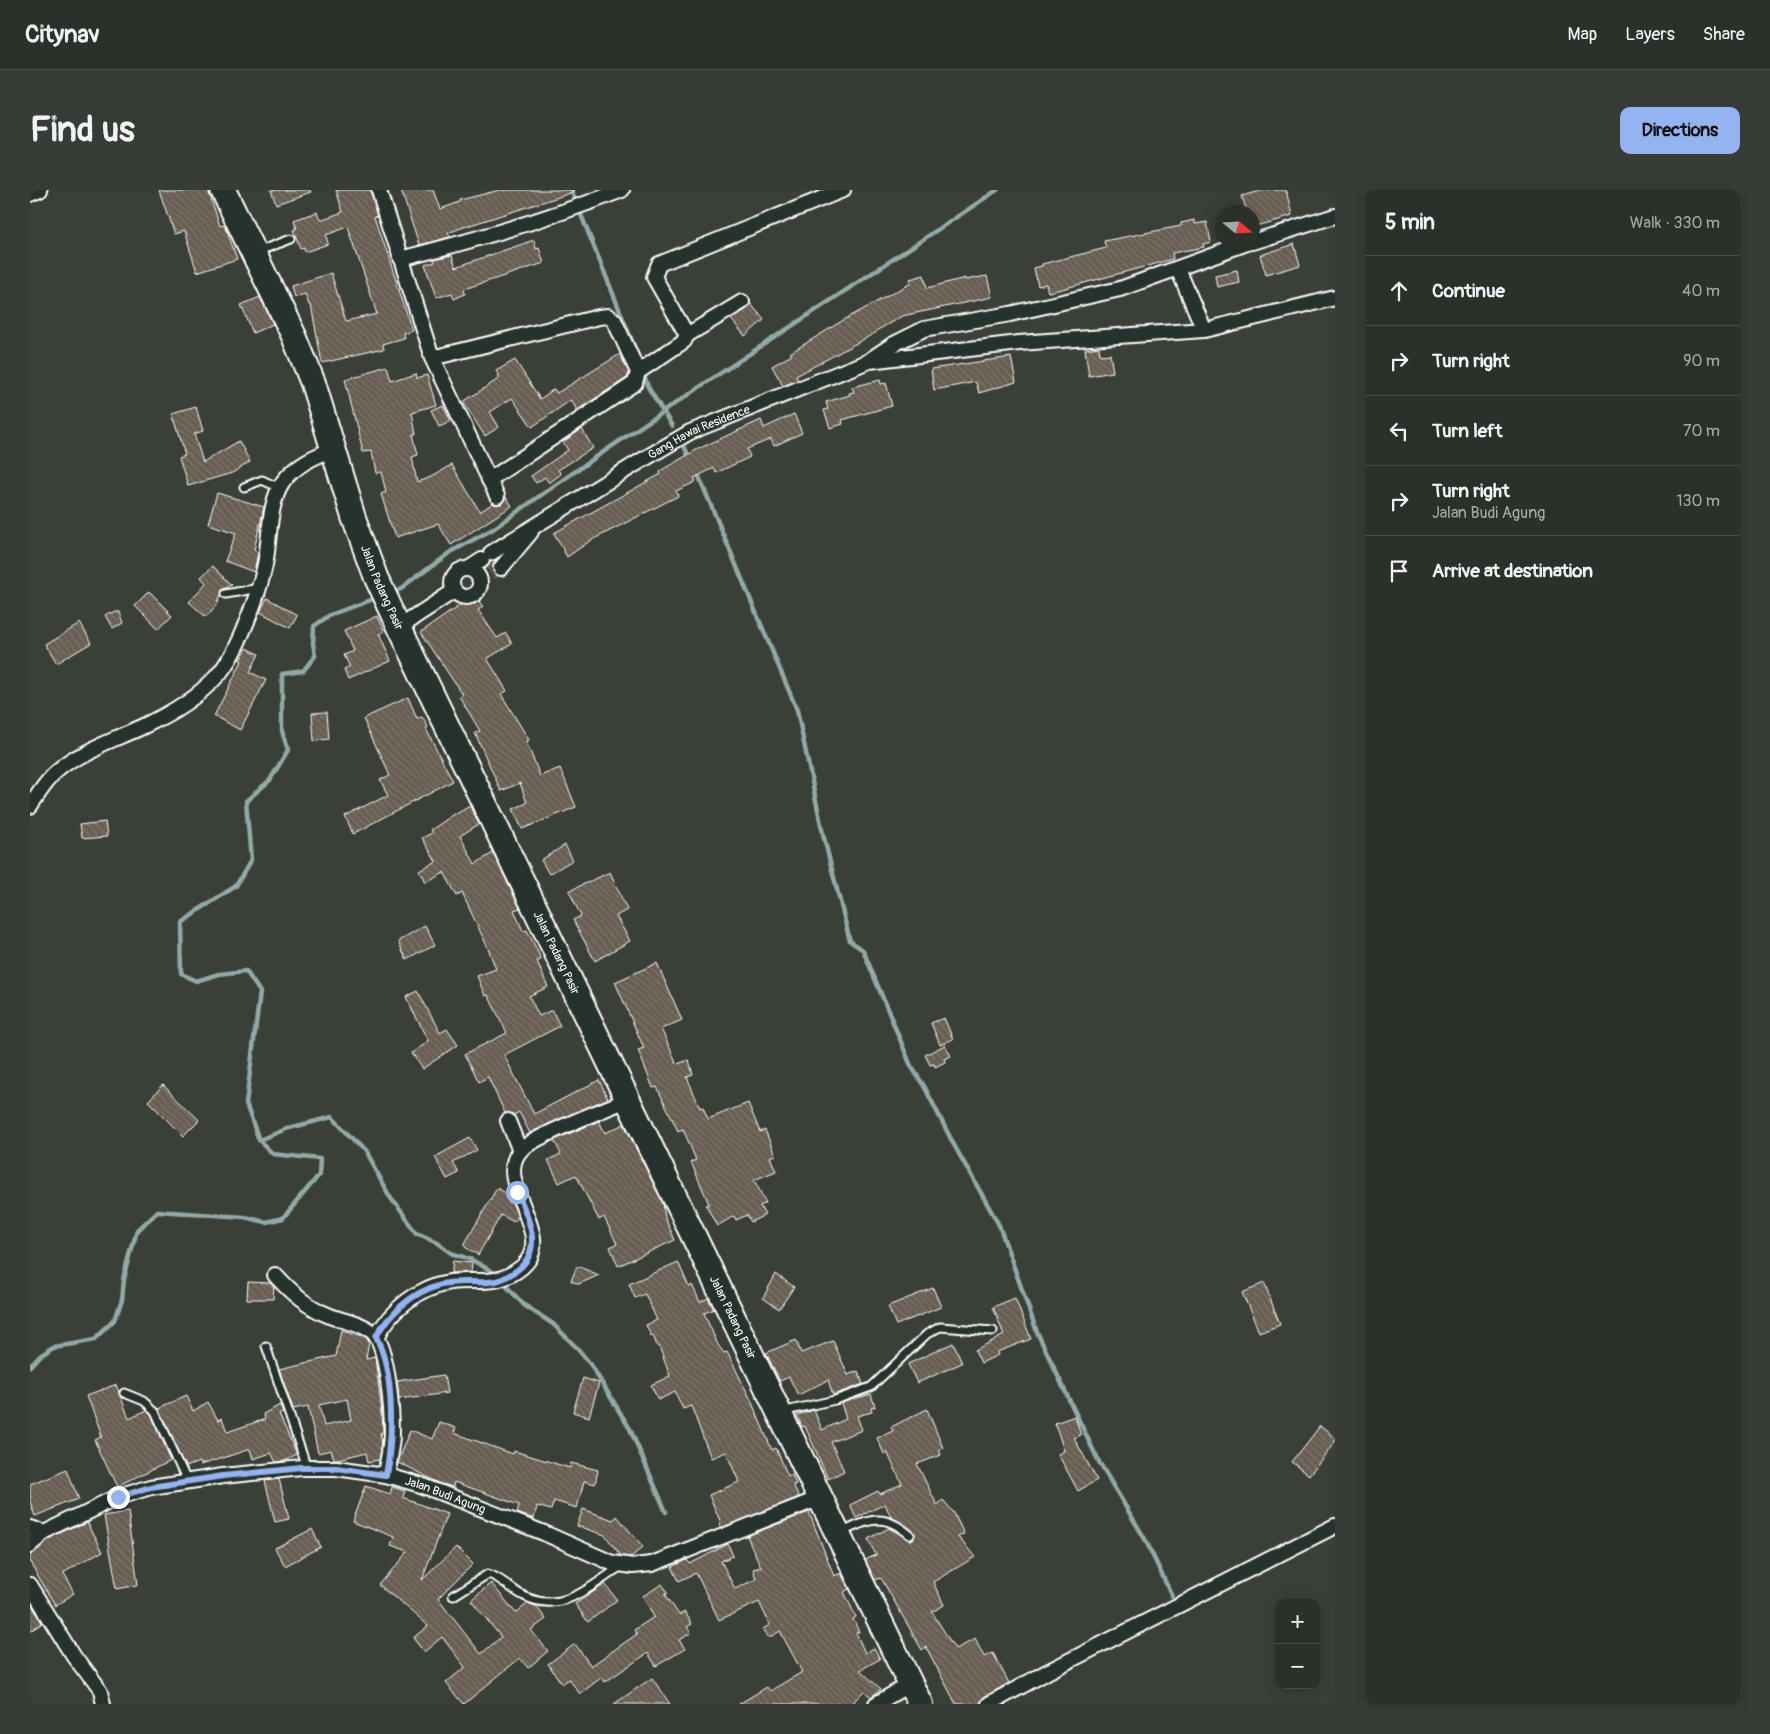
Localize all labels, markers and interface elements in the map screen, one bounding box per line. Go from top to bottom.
text: Citynav [25,20,100,49]
text: Map [1568,23,1597,46]
text: Layers [1625,23,1675,46]
text: Share [1703,23,1745,46]
button: Directions [1620,107,1740,154]
text: Find us [30,108,135,152]
north arrow [1215,205,1260,250]
text: 5 min [1385,209,1435,236]
text: Walk · 330 m [1630,213,1720,233]
icon: ahead [1385,277,1413,305]
text: Continue [1432,279,1505,303]
text: 40 m [1682,281,1720,301]
icon: right [1385,347,1413,375]
text: Turn right [1432,349,1510,373]
text: 90 m [1683,351,1720,371]
street label: Gang Hawai Residence [645,402,752,463]
icon: left [1385,417,1413,445]
text: Turn left [1432,419,1502,443]
text: 70 m [1683,421,1720,441]
text: Turn right [1432,479,1510,503]
icon: right [1385,487,1413,515]
text: 130 m [1676,491,1720,511]
text: Jalan Budi Agung [1432,503,1545,523]
street label: Jalan Padang Pasir [357,543,407,633]
icon: arrive [1385,557,1413,585]
text: Arrive at destination [1432,559,1593,583]
street label: Jalan Padang Pasir [530,909,583,998]
route start [506,1181,529,1204]
street label: Jalan Padang Pasir [706,1273,759,1362]
street label: Jalan Budi Agung [403,1474,488,1517]
route end [107,1486,130,1509]
map controls [1275,1599,1320,1689]
button: + [1275,1599,1320,1644]
button: − [1275,1644,1320,1689]

